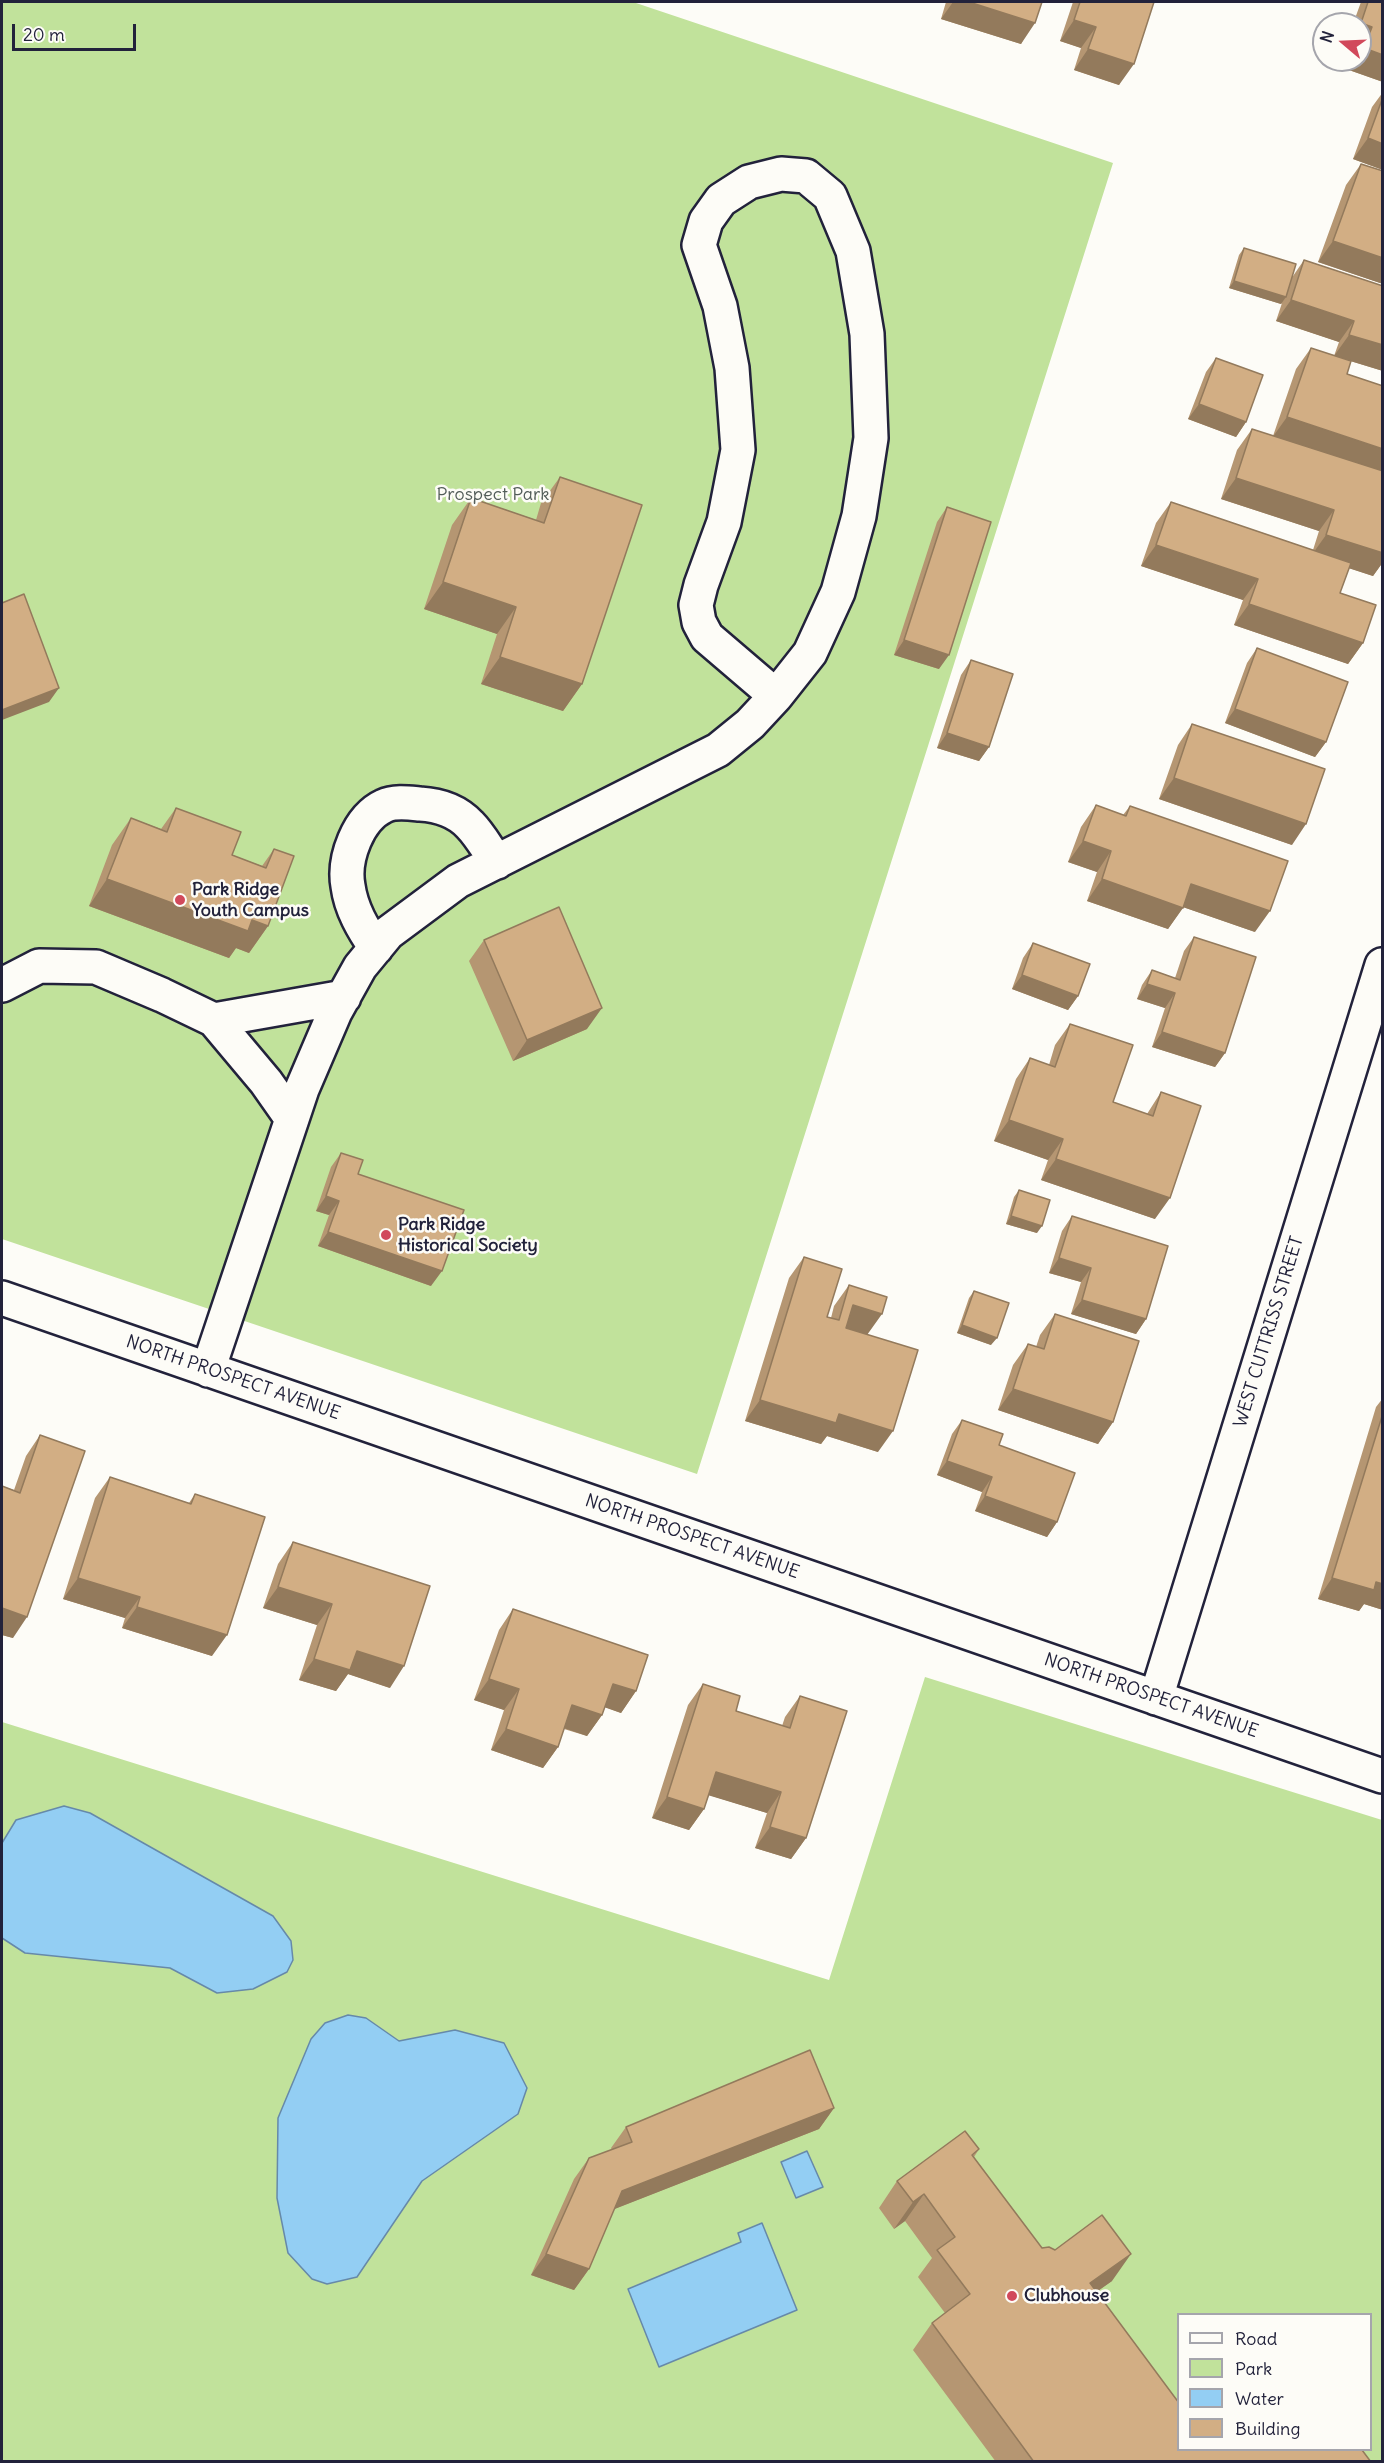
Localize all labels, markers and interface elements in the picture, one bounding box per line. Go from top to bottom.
scale bar [15,12,140,50]
north arrow [1312,12,1372,72]
text: 20 m [23,23,65,46]
text: N [1316,28,1338,45]
park label: Prospect Park [437,484,549,506]
place label: Park Ridge Youth Campus [192,879,309,922]
marker: Park Ridge Youth Campus [173,893,187,907]
place label: Park Ridge Historical Society [398,1214,538,1256]
marker: Park Ridge Historical Society [379,1228,393,1242]
street label: WEST CUTTRISS STREET [1230,1234,1308,1430]
street label: NORTH PROSPECT AVENUE [123,1331,343,1425]
street label: NORTH PROSPECT AVENUE [582,1490,802,1584]
street label: NORTH PROSPECT AVENUE [1041,1649,1261,1743]
place label: Clubhouse [1024,2285,1109,2307]
marker: Clubhouse [1005,2289,1019,2303]
legend [1177,2313,1372,2451]
text: Road [1235,2327,1277,2350]
text: Park [1235,2357,1272,2380]
text: Water [1235,2387,1284,2410]
text: Building [1235,2417,1300,2440]

